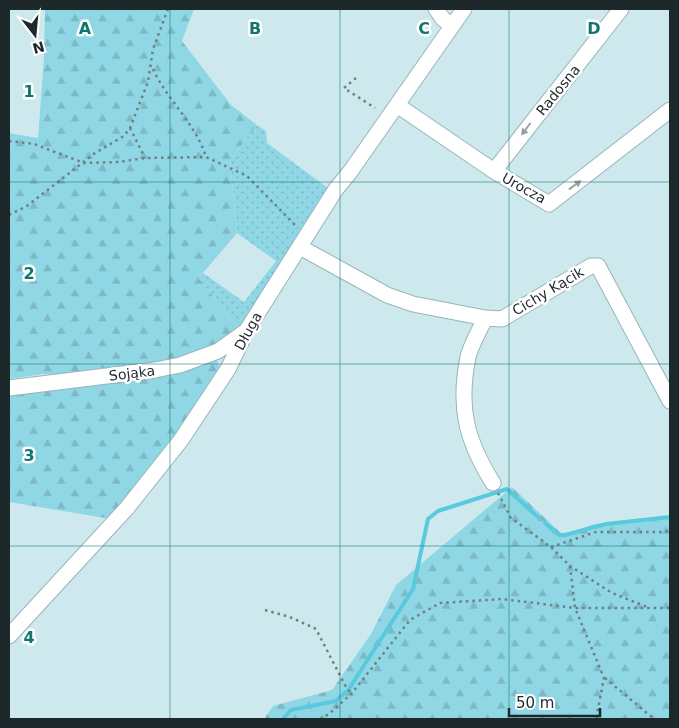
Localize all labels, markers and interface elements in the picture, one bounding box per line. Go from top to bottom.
north arrow [10,10,60,60]
text: A [79,19,92,38]
text: B [249,19,261,38]
text: C [418,19,430,38]
text: D [587,19,601,38]
text: N [31,38,46,57]
street label: Radosna [533,62,583,118]
text: 1 [23,82,35,101]
one-way arrow [521,122,532,135]
street label: Urocza [499,169,549,207]
one-way arrow [568,180,582,190]
street label: Cichy Kącik [509,263,587,319]
text: 2 [23,264,35,283]
street label: Długa [231,309,265,353]
street label: Sojąka [108,362,156,384]
text: 3 [23,446,35,465]
text: 4 [23,628,35,647]
scale bar [509,686,600,718]
text: 50 m [516,694,554,712]

